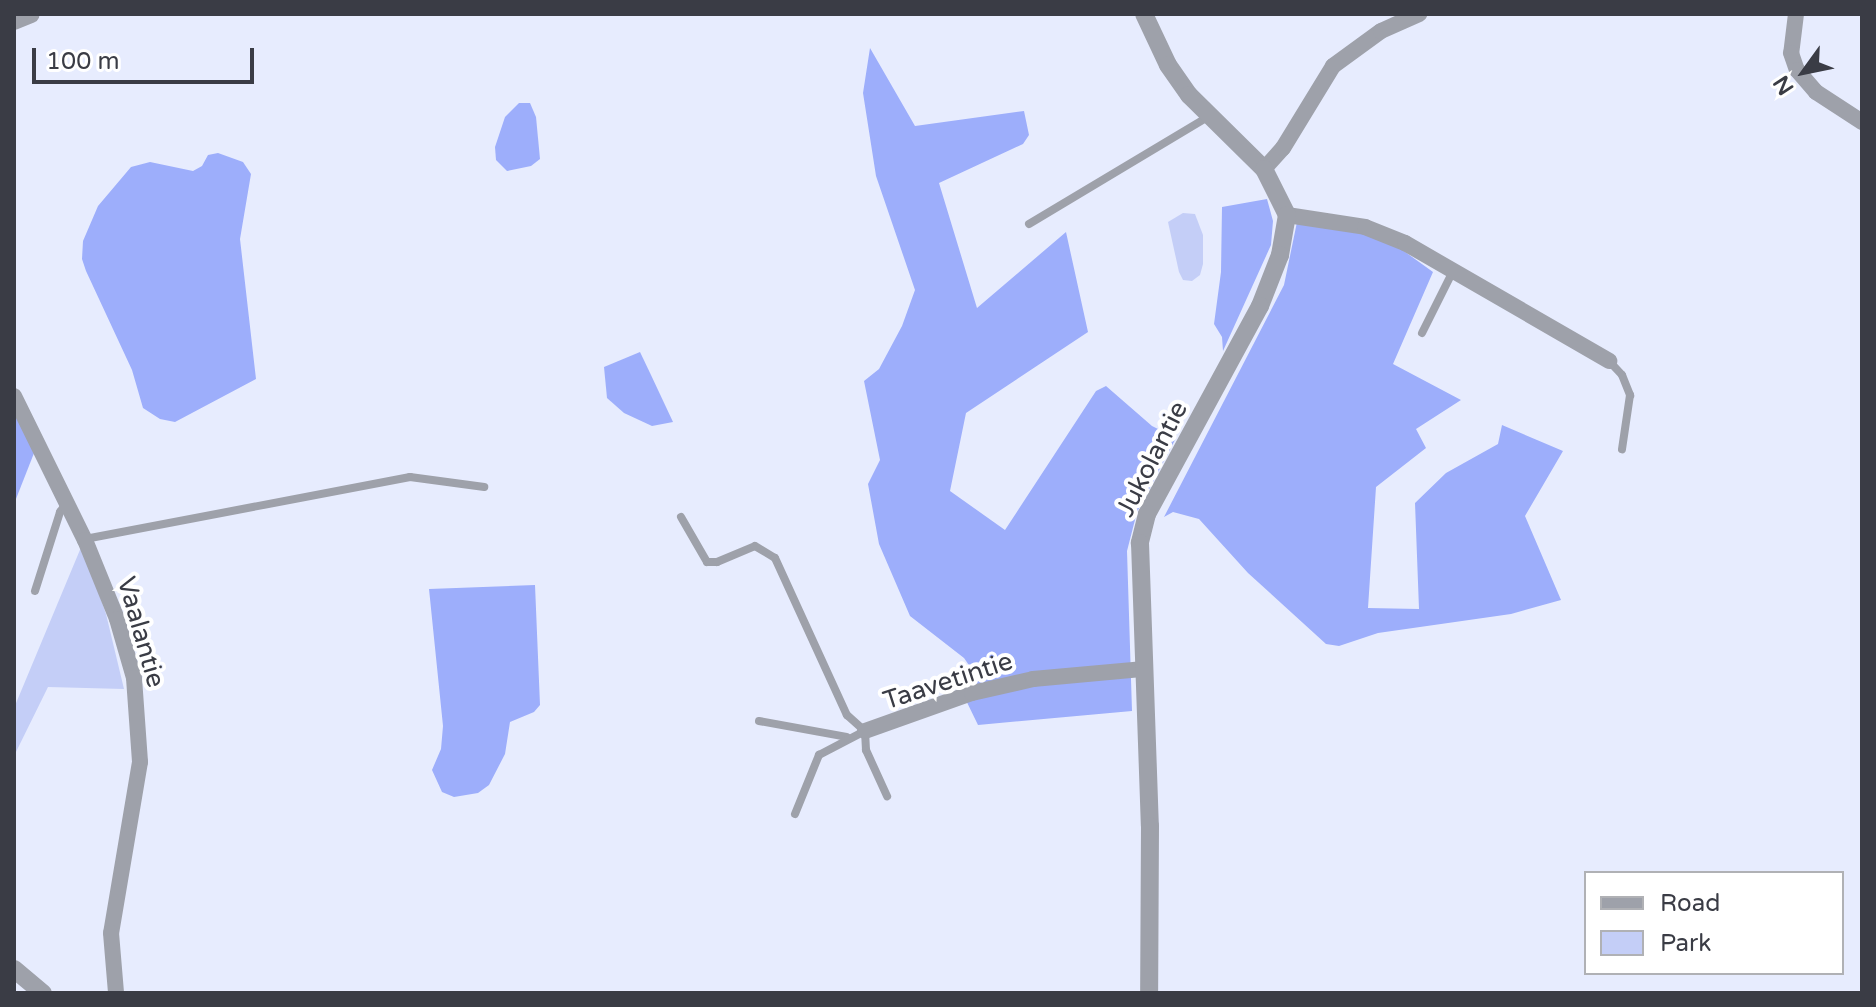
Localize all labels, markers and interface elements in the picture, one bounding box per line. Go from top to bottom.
scale bar [36,32,258,82]
north arrow [1764,32,1844,112]
text: 100 m [46,47,120,76]
text: N [1768,71,1800,100]
street label: Jukolantie [1110,396,1194,522]
street label: Vaalantie [110,573,172,691]
street label: Taavetintie [879,645,1017,717]
legend [1584,871,1844,975]
text: Road [1660,889,1720,918]
text: Park [1660,929,1711,958]

